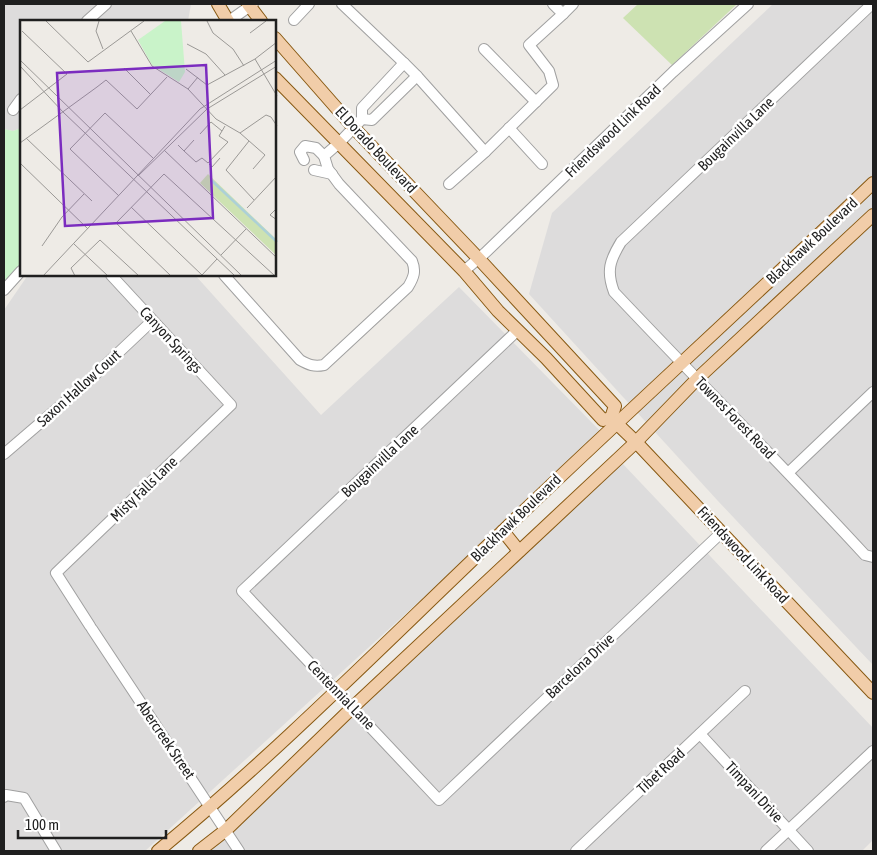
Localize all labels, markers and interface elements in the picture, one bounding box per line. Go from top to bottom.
inset map [20,20,276,276]
street label: Friendswood Link Road [561,81,664,181]
street label: Bougainvilla Lane [694,93,777,174]
street label: El Dorado Boulevard [332,103,421,196]
street label: Blackhawk Boulevard [763,194,861,287]
street label: Canyon Springs [137,303,206,376]
street label: Saxon Hallow Court [33,346,124,430]
street label: Townes Forest Road [692,373,779,462]
street label: Bougainvilla Lane [338,421,422,501]
street label: Misty Falls Lane [107,452,181,525]
street label: Blackhawk Boulevard [467,470,564,565]
street label: Friendswood Link Road [694,503,793,607]
street label: Barcelona Drive [542,630,617,702]
street label: Centennial Lane [304,656,379,733]
street label: Abercreek Street [134,697,199,782]
street label: Tibet Road [633,744,688,797]
street label: Timpani Drive [722,758,787,826]
scale bar [18,808,165,840]
text: 100 m [25,816,59,833]

